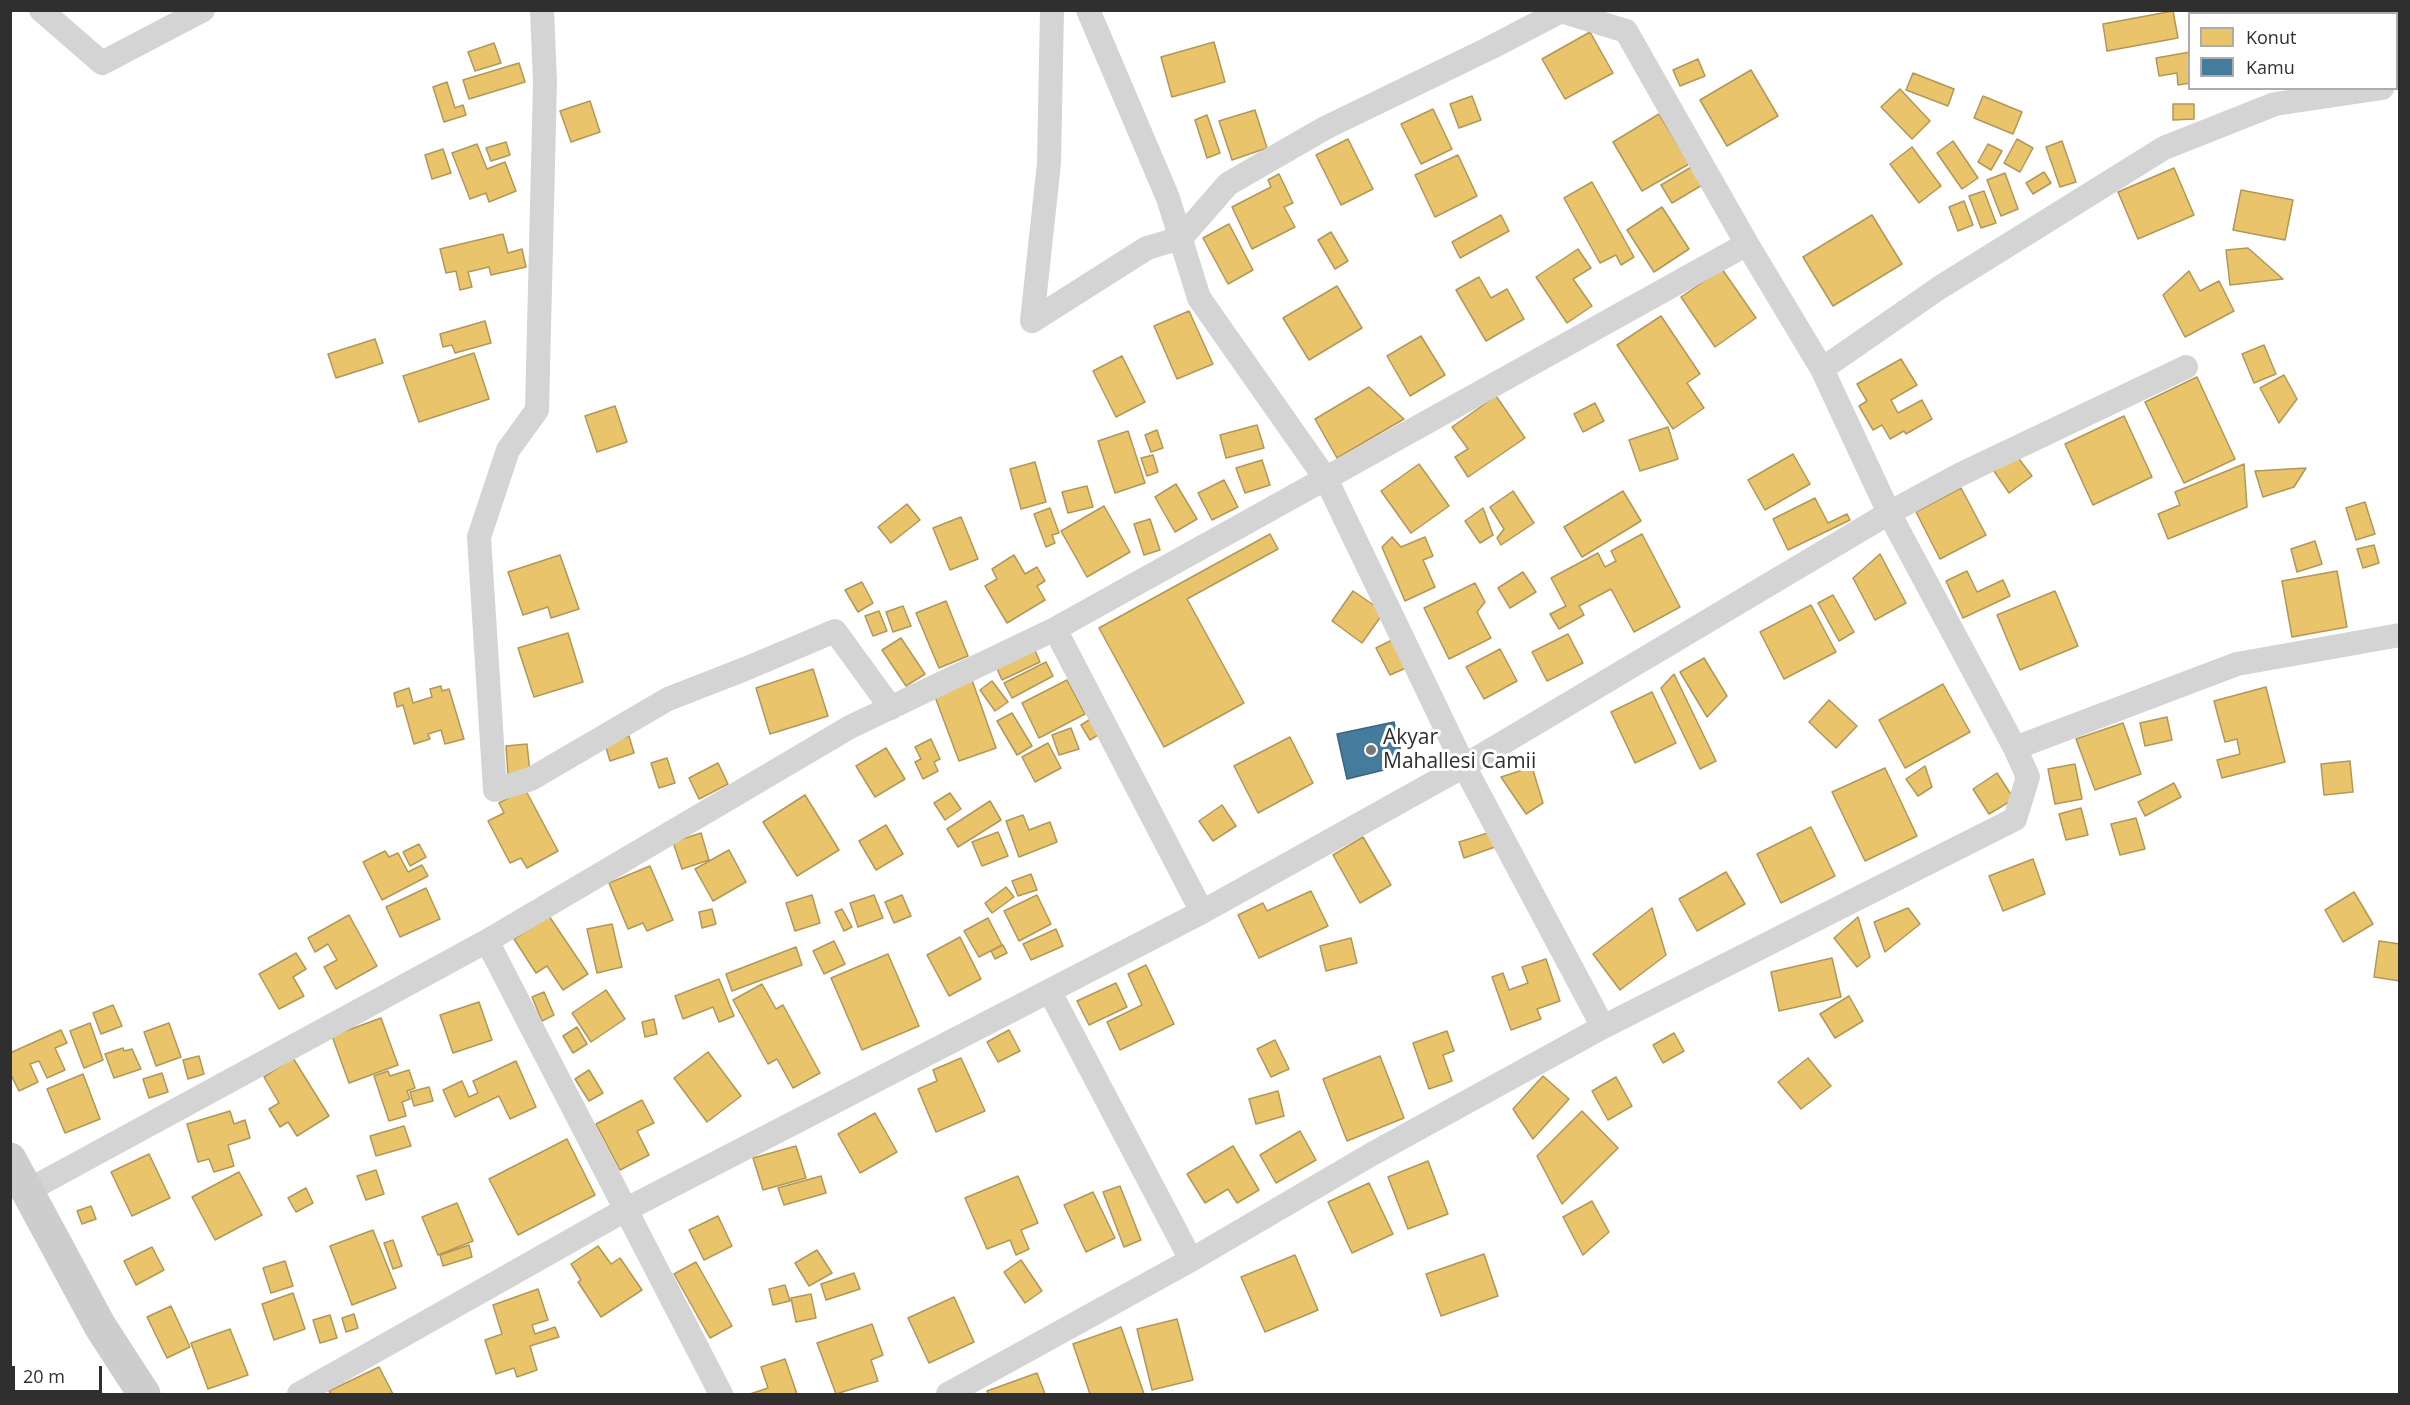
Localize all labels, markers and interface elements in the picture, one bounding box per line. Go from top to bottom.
legend [2188,12,2398,90]
text: Konut [2246,25,2296,49]
text: Kamu [2246,55,2295,79]
place label: Akyar Mahallesi Camii [1383,725,1536,775]
marker: Akyar Mahallesi Camii [1364,743,1378,757]
scale bar [15,1354,105,1392]
text: 20 m [23,1364,65,1388]

